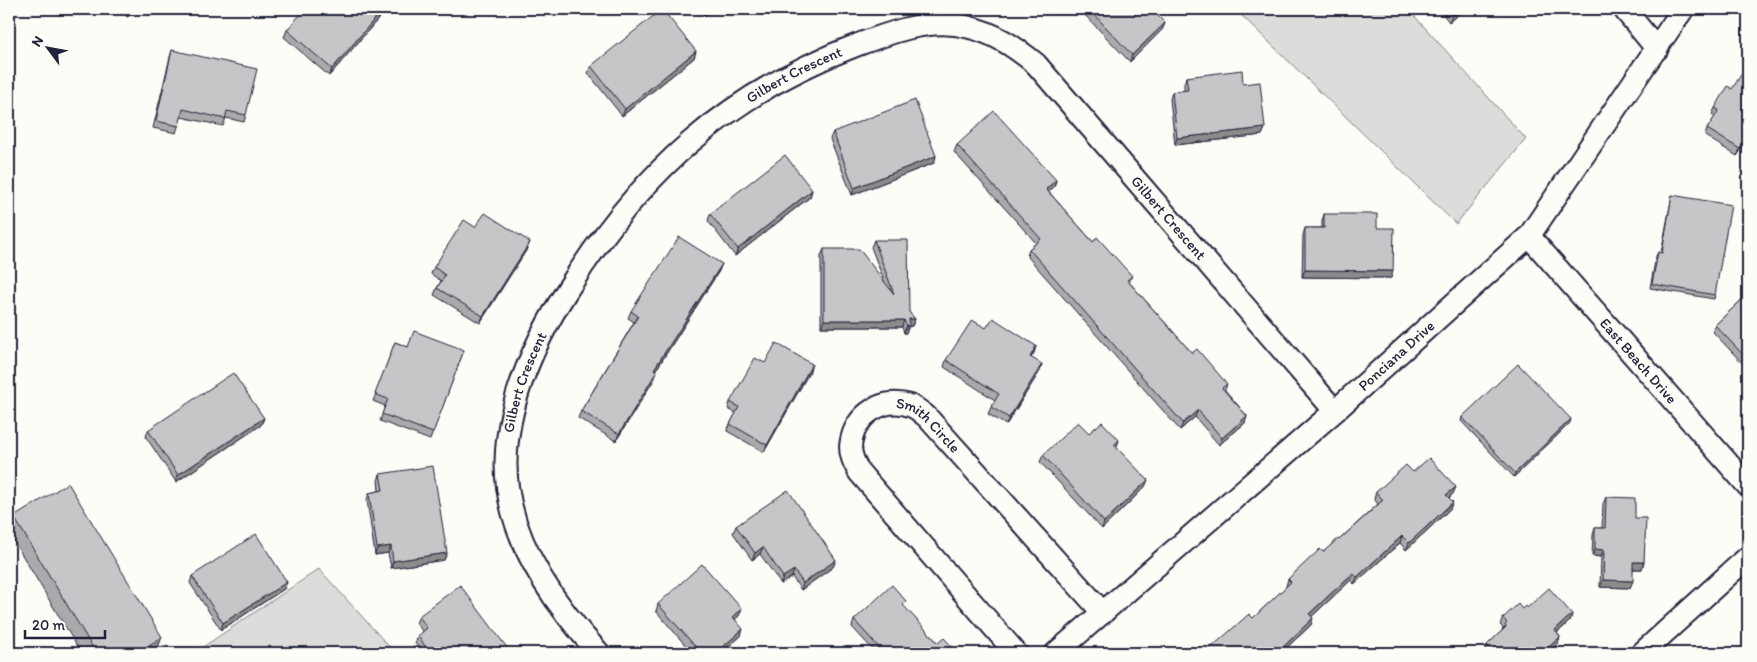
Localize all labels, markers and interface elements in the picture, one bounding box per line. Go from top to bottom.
north arrow [22,22,72,72]
text: N [28,33,47,50]
street label: Gilbert Crescent [743,43,845,107]
street label: Gilbert Crescent [1127,172,1210,264]
street label: East Beach Drive [1596,314,1681,407]
street label: Ponciana Drive [1355,317,1438,395]
street label: Gilbert Crescent [500,329,551,434]
street label: Smith Circle [895,394,964,457]
scale bar [25,607,105,639]
text: 20 m [32,616,66,634]

